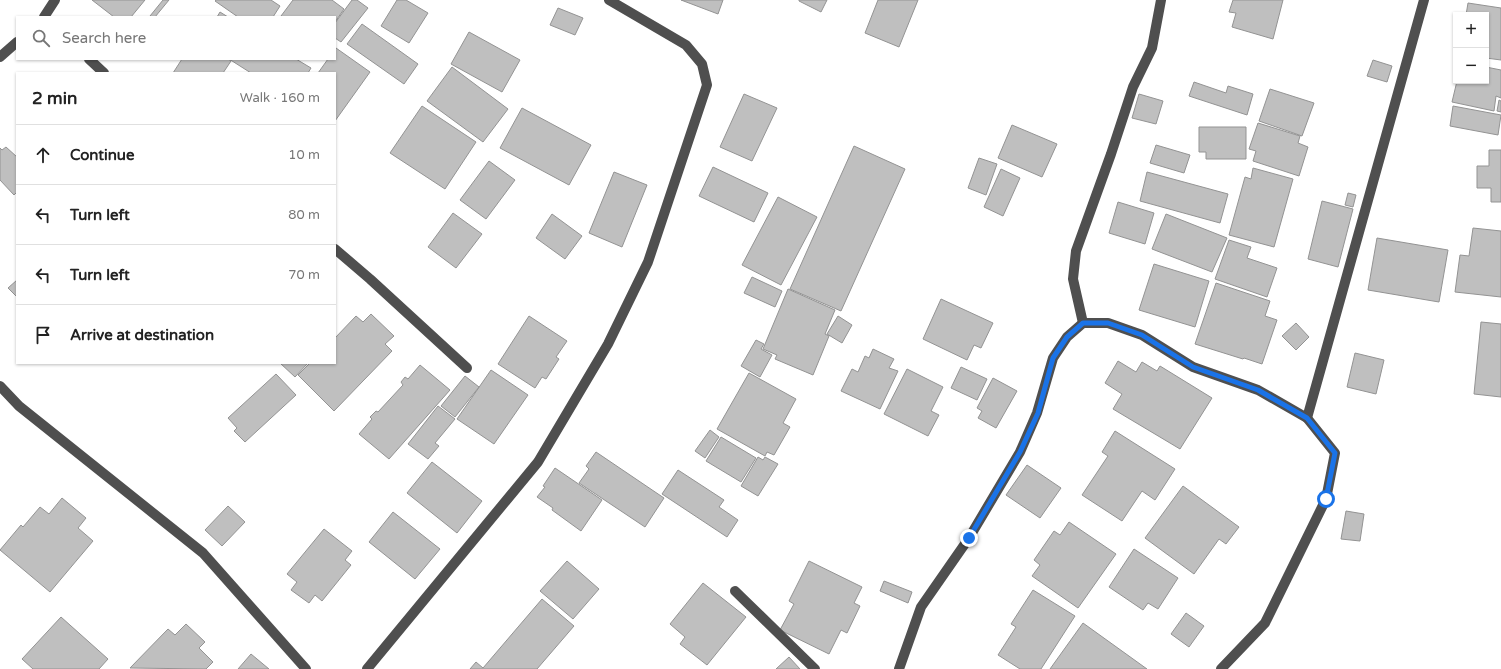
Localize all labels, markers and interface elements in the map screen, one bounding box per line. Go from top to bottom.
map controls [1453,12,1489,84]
button: + [1453,12,1489,48]
search box [16,16,336,60]
icon: search [30,27,52,49]
text: Search here [62,29,146,47]
button: − [1453,48,1489,84]
text: 2 min [32,88,77,109]
text: Walk · 160 m [240,90,320,106]
icon: ahead [32,144,54,166]
text: Continue [70,146,134,164]
text: 10 m [288,147,320,163]
icon: left [32,204,54,226]
text: Turn left [70,206,130,224]
text: 80 m [288,207,320,223]
icon: left [32,264,54,286]
text: Turn left [70,266,130,284]
text: 70 m [288,267,320,283]
icon: arrive [32,324,54,346]
text: Arrive at destination [70,326,214,344]
route start [1317,490,1335,508]
route end [960,529,978,547]

